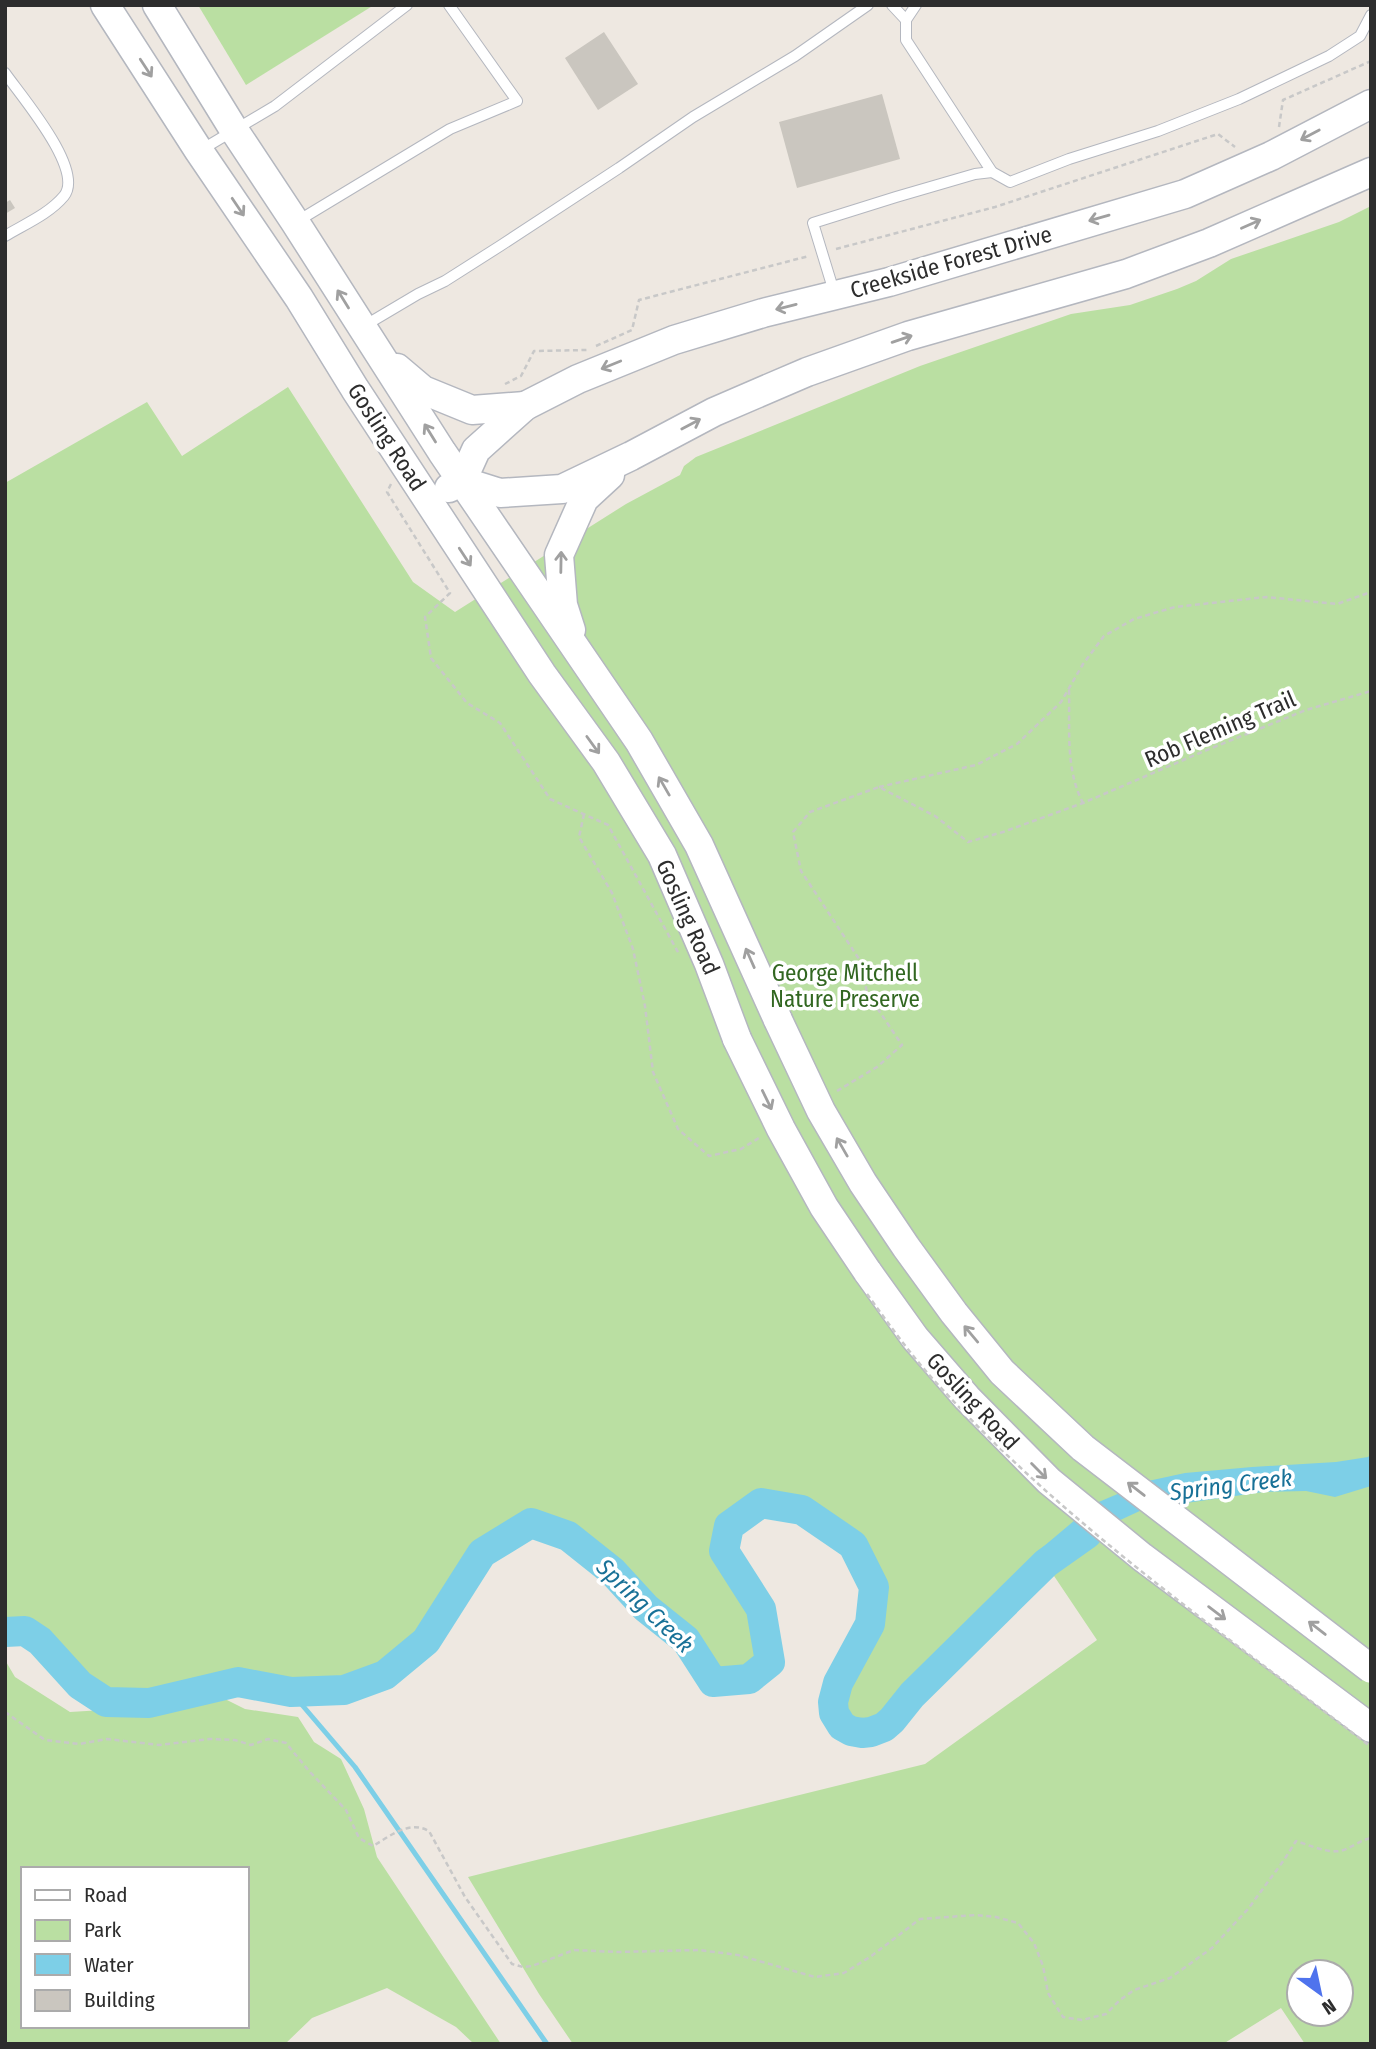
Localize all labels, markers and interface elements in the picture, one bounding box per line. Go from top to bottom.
one-way arrow [139,57,153,77]
one-way arrow [1301,129,1321,143]
one-way arrow [231,197,245,217]
one-way arrow [1089,213,1111,226]
one-way arrow [1240,217,1261,230]
street label: Creekside Forest Drive [847,220,1055,304]
one-way arrow [335,289,349,309]
one-way arrow [775,301,798,314]
one-way arrow [890,332,912,344]
one-way arrow [601,360,623,373]
street label: Gosling Road [342,378,432,496]
one-way arrow [680,417,701,431]
one-way arrow [423,424,437,444]
one-way arrow [458,547,473,566]
one-way arrow [554,551,567,574]
street label: Rob Fleming Trail [1140,685,1300,773]
one-way arrow [586,735,601,754]
one-way arrow [657,776,671,796]
street label: Gosling Road [650,855,726,979]
one-way arrow [743,948,756,969]
park label: George Mitchell Nature Preserve [770,959,920,1013]
one-way arrow [761,1089,775,1110]
one-way arrow [835,1137,849,1157]
one-way arrow [963,1325,979,1343]
street label: Gosling Road [921,1346,1025,1456]
one-way arrow [1030,1463,1047,1480]
water label: Spring Creek [1167,1464,1294,1507]
one-way arrow [1128,1482,1146,1497]
water label: Spring Creek [590,1552,699,1659]
one-way arrow [1207,1605,1226,1620]
one-way arrow [1308,1620,1326,1635]
legend [21,1867,248,2028]
text: Road [84,1882,128,1908]
text: Park [84,1917,122,1943]
text: Water [84,1952,134,1978]
north arrow [1285,1958,1355,2028]
text: Building [84,1987,155,2013]
text: N [1318,1994,1340,2020]

